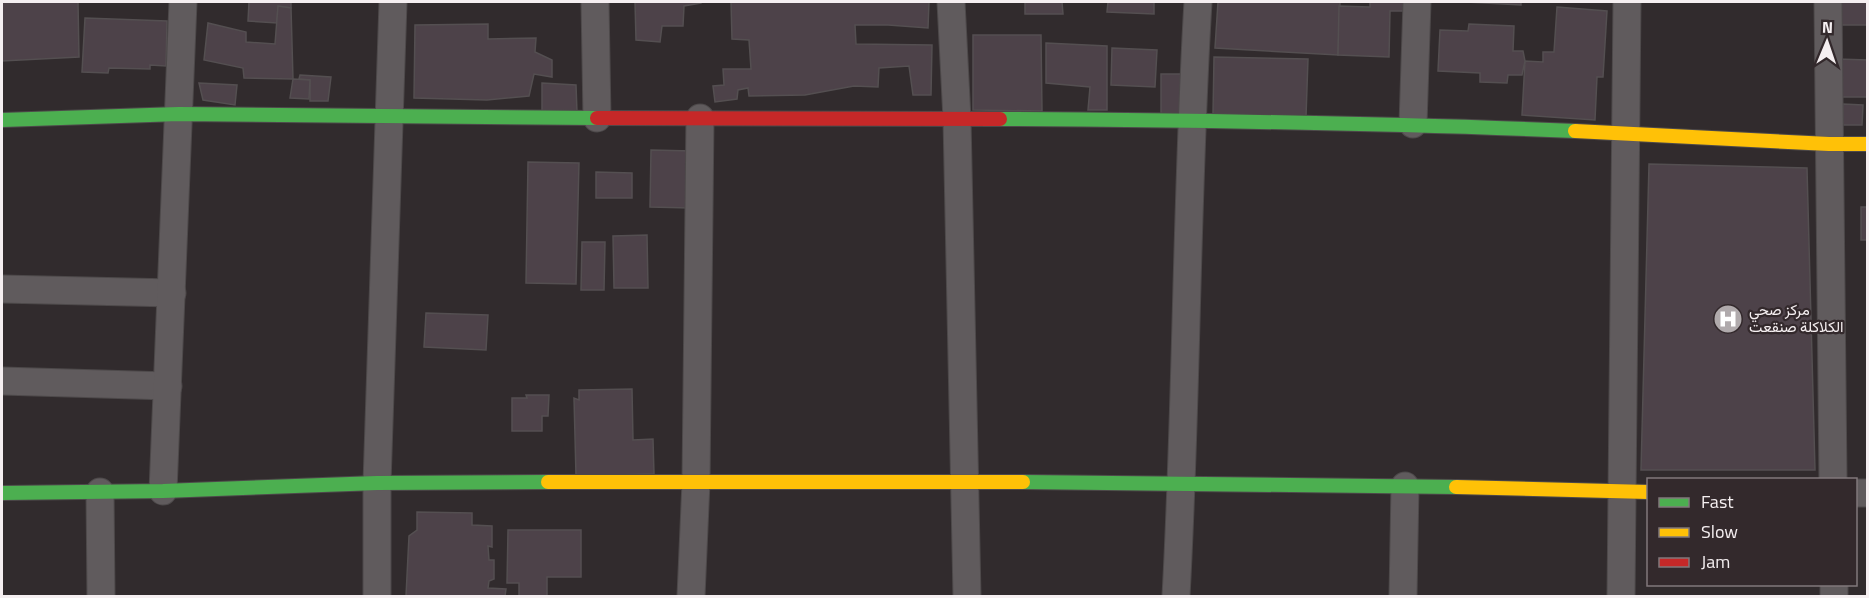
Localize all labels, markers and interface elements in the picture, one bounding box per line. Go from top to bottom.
north arrow [1797,12,1857,72]
text: N [1822,15,1833,39]
place label: مركز صحي الكلاكلة صنقعت [1749,298,1844,338]
hospital icon: مركز صحي الكلاكلة صنقعت [1712,303,1744,335]
legend [1647,478,1857,586]
text: Fast [1701,488,1734,515]
text: Slow [1701,518,1738,545]
text: Jam [1701,548,1730,575]

